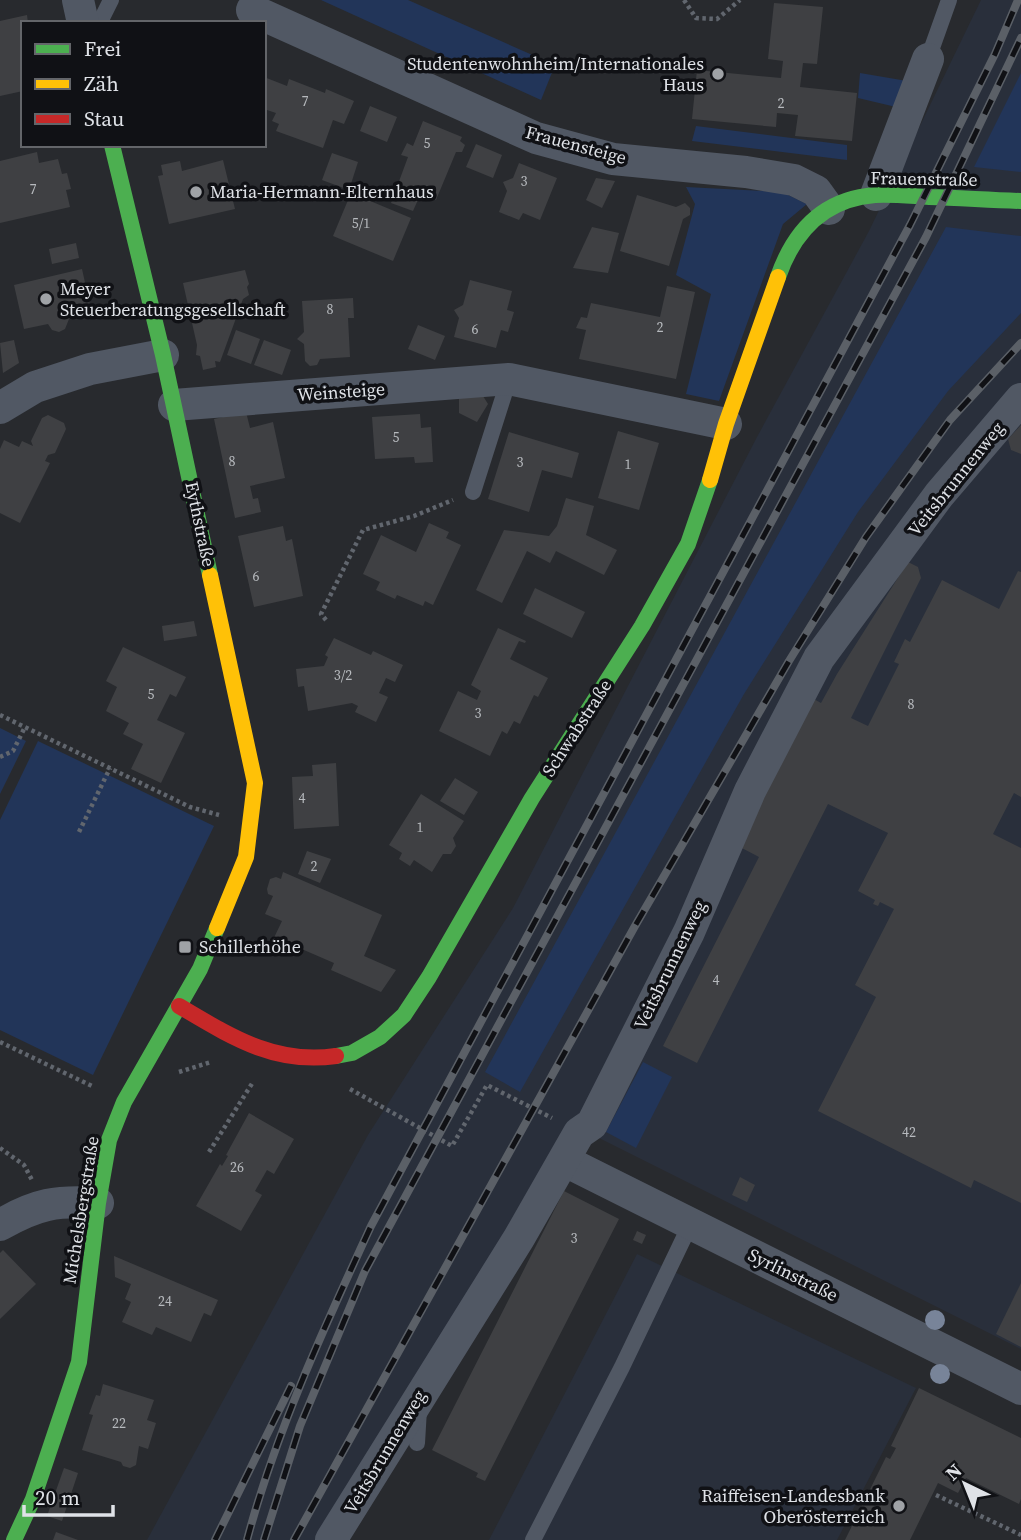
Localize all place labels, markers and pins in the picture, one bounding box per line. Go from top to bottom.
place label: Studentenwohnheim/Internationales Haus [407,51,704,97]
marker: Studentenwohnheim/Internationales Haus [710,66,726,82]
place label: Maria-Hermann-Elternhaus [210,179,434,204]
marker: Maria-Hermann-Elternhaus [188,184,204,200]
place label: Meyer Steuerberatungsgesellschaft [60,276,286,322]
marker: Meyer Steuerberatungsgesellschaft [38,291,54,307]
place label: Schillerhöhe [199,934,301,959]
marker: Schillerhöhe [177,939,193,955]
place label: Raiffeisen-Landesbank Oberösterreich [701,1483,885,1529]
marker: Raiffeisen-Landesbank Oberösterreich [891,1498,907,1514]

